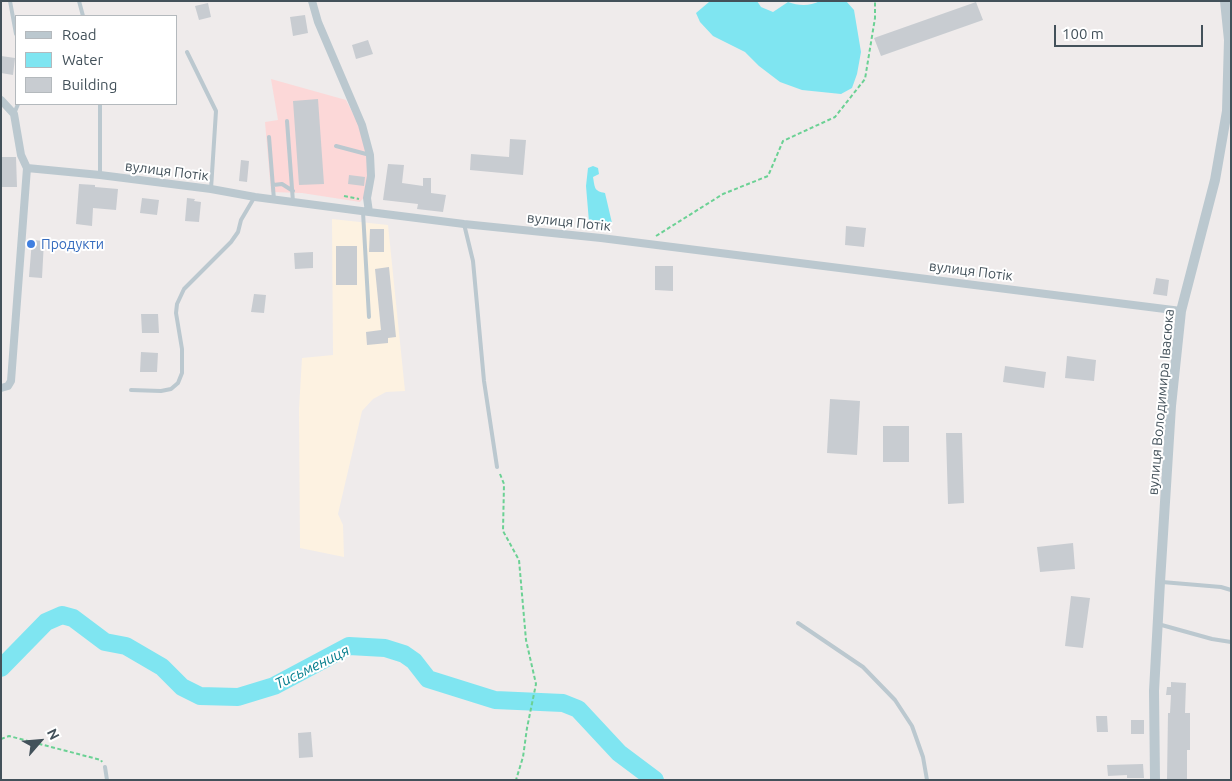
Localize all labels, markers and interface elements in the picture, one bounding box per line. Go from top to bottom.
legend [15,15,178,105]
scale bar [1057,15,1206,47]
text: 100 m [1062,25,1104,42]
text: Road [62,26,97,43]
text: Water [62,51,103,68]
text: Building [62,76,117,93]
street label: вулиця Потік [124,158,210,184]
street label: вулиця Потік [526,209,612,235]
place label: Продукти [41,236,104,252]
marker: Продукти [25,238,37,250]
street label: вулиця Потік [928,258,1014,284]
street label: вулиця Володимира Івасюка [1144,308,1178,496]
water label: Тисьмениця [272,641,352,693]
north arrow [15,716,65,766]
text: N [44,726,63,742]

